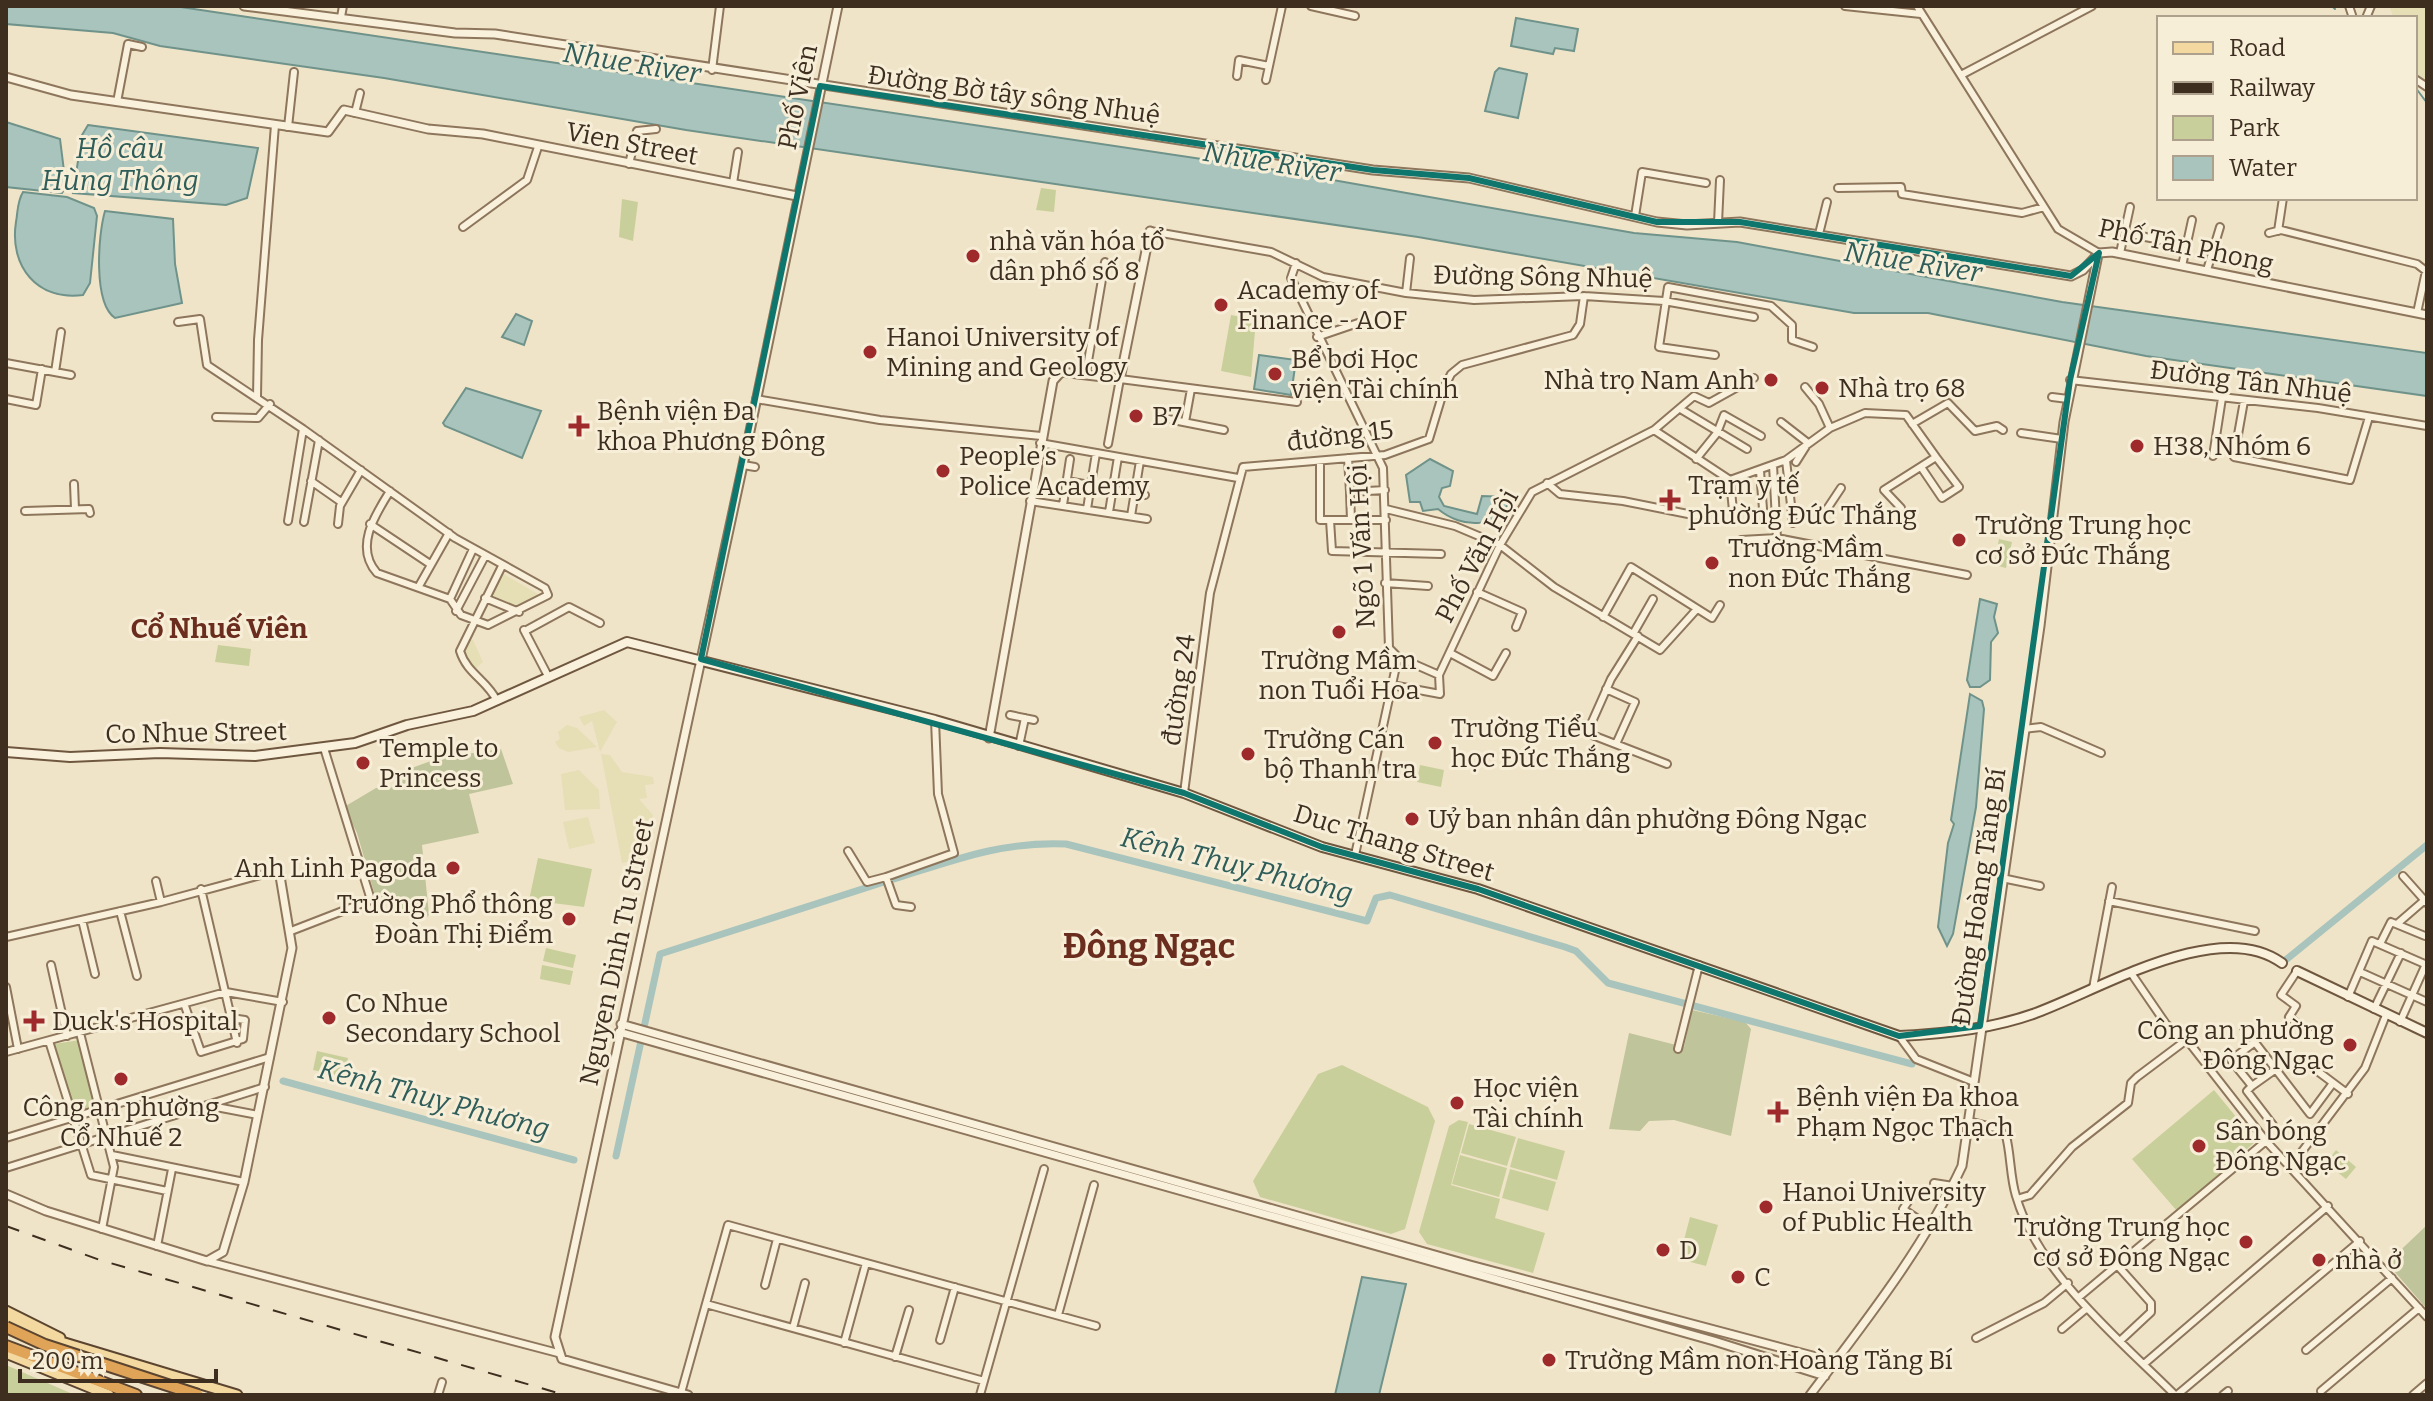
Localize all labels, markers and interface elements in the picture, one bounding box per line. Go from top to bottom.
legend [2157,16,2417,200]
text: Road [2229,34,2285,62]
water label: Nhue River [561,36,705,90]
street label: Phố Viên [772,41,824,152]
street label: Đường Bờ tây sông Nhuệ [866,59,1162,131]
text: Railway [2229,74,2315,102]
text: Park [2229,114,2280,142]
street label: Vien Street [563,116,701,172]
water label: Hồ câu Hùng Thông [41,132,199,197]
water label: Nhue River [1201,135,1345,189]
text: Water [2229,154,2297,182]
street label: Phố Tân Phong [2096,212,2276,280]
place label: nhà văn hóa tổ dân phố số 8 [989,226,1165,287]
water label: Nhue River [1842,235,1986,289]
marker: nhà văn hóa tổ dân phố số 8 [964,247,982,265]
street label: Đường Sông Nhuệ [1433,260,1653,294]
place label: Academy of Finance - AOF [1237,275,1407,336]
marker: Academy of Finance - AOF [1212,296,1230,314]
place label: Hanoi University of Mining and Geology [886,322,1128,383]
marker: Hanoi University of Mining and Geology [861,343,879,361]
place label: Bể bơi Học viện Tài chính [1290,344,1459,405]
street label: Đường Tân Nhuệ [2148,354,2354,410]
marker: Bể bơi Học viện Tài chính [1266,365,1284,383]
place label: Nhà trọ Nam Anh [1543,365,1755,396]
marker: Nhà trọ Nam Anh [1762,371,1780,389]
place label: Nhà trọ 68 [1838,373,1966,404]
marker: Nhà trọ 68 [1813,379,1831,397]
place label: Bệnh viện Đa khoa Phương Đông [597,396,825,457]
place label: B7 [1152,401,1182,432]
marker: B7 [1127,407,1145,425]
street label: đường 15 [1285,414,1395,458]
marker: Bệnh viện Đa khoa Phương Đông [568,415,590,437]
place label: H38, Nhóm 6 [2153,431,2311,462]
marker: H38, Nhóm 6 [2128,437,2146,455]
place label: People’s Police Academy [959,441,1149,502]
marker: People’s Police Academy [934,462,952,480]
street label: Ngõ 1 Văn Hội [1342,463,1382,629]
place label: Trạm y tế phường Đức Thắng [1688,470,1917,531]
street label: Phố Văn Hội [1429,484,1525,628]
marker: Trạm y tế phường Đức Thắng [1659,489,1681,511]
place label: Trường Trung học cơ sở Đức Thắng [1975,510,2191,571]
marker: Trường Trung học cơ sở Đức Thắng [1950,531,1968,549]
place label: Trường Mầm non Đức Thắng [1728,533,1911,594]
marker: Trường Mầm non Đức Thắng [1703,554,1721,572]
district label: Cổ Nhuế Viên [131,612,307,645]
marker: Trường Mầm non Tuổi Hoa [1330,623,1348,641]
street label: đường 24 [1156,632,1202,748]
place label: Trường Mầm non Tuổi Hoa [1258,645,1420,706]
place label: Trường Tiểu học Đức Thắng [1451,713,1630,774]
street label: Co Nhue Street [105,716,288,750]
place label: Trường Cán bộ Thanh tra [1264,724,1417,785]
place label: Temple to Princess [379,733,498,794]
marker: Trường Tiểu học Đức Thắng [1426,734,1444,752]
marker: Trường Cán bộ Thanh tra [1239,745,1257,763]
marker: Temple to Princess [354,754,372,772]
street label: Đường Hoàng Tăng Bí [1946,766,2012,1028]
street label: Duc Thang Street [1290,798,1499,888]
place label: Uỷ ban nhân dân phường Đông Ngạc [1428,804,1867,835]
marker: Uỷ ban nhân dân phường Đông Ngạc [1403,810,1421,828]
street label: Nguyen Dinh Tu Street [573,815,661,1089]
water label: Kênh Thuỵ Phương [1117,820,1357,910]
place label: Anh Linh Pagoda [234,853,437,884]
marker: Anh Linh Pagoda [444,859,462,877]
place label: Trường Phổ thông Đoàn Thị Điểm [337,889,553,950]
marker: Trường Phổ thông Đoàn Thị Điểm [560,910,578,928]
district label: Đông Ngạc [1063,926,1235,967]
place label: Co Nhue Secondary School [345,988,561,1049]
place label: Duck's Hospital [52,1006,238,1037]
marker: Co Nhue Secondary School [320,1009,338,1027]
marker: Duck's Hospital [23,1010,45,1032]
place label: Công an phường Đông Ngạc [2137,1015,2334,1076]
marker: Công an phường Đông Ngạc [2341,1036,2359,1054]
water label: Kênh Thuỵ Phương [315,1052,553,1146]
marker: Công an phường Cổ Nhuế 2 [112,1070,130,1088]
place label: Học viện Tài chính [1473,1073,1583,1134]
place label: Bệnh viện Đa khoa Phạm Ngọc Thạch [1796,1082,2019,1143]
place label: Công an phường Cổ Nhuế 2 [22,1092,220,1153]
marker: Học viện Tài chính [1448,1094,1466,1112]
marker: Bệnh viện Đa khoa Phạm Ngọc Thạch [1767,1101,1789,1123]
place label: Sân bóng Đông Ngạc [2215,1116,2347,1177]
marker: Sân bóng Đông Ngạc [2190,1137,2208,1155]
place label: Hanoi University of Public Health [1782,1177,1986,1238]
marker: Hanoi University of Public Health [1757,1198,1775,1216]
place label: Trường Trung học cơ sở Đông Ngạc [2014,1212,2230,1273]
marker: Trường Trung học cơ sở Đông Ngạc [2237,1233,2255,1251]
place label: D [1679,1235,1698,1266]
marker: D [1654,1241,1672,1259]
place label: nhà ở [2335,1245,2402,1276]
marker: nhà ở [2310,1251,2328,1269]
place label: C [1754,1262,1771,1293]
marker: C [1729,1268,1747,1286]
scale bar [20,1333,216,1383]
place label: Trường Mầm non Hoàng Tăng Bí [1565,1345,1953,1376]
text: 200 m [32,1347,104,1375]
marker: Trường Mầm non Hoàng Tăng Bí [1540,1351,1558,1369]

